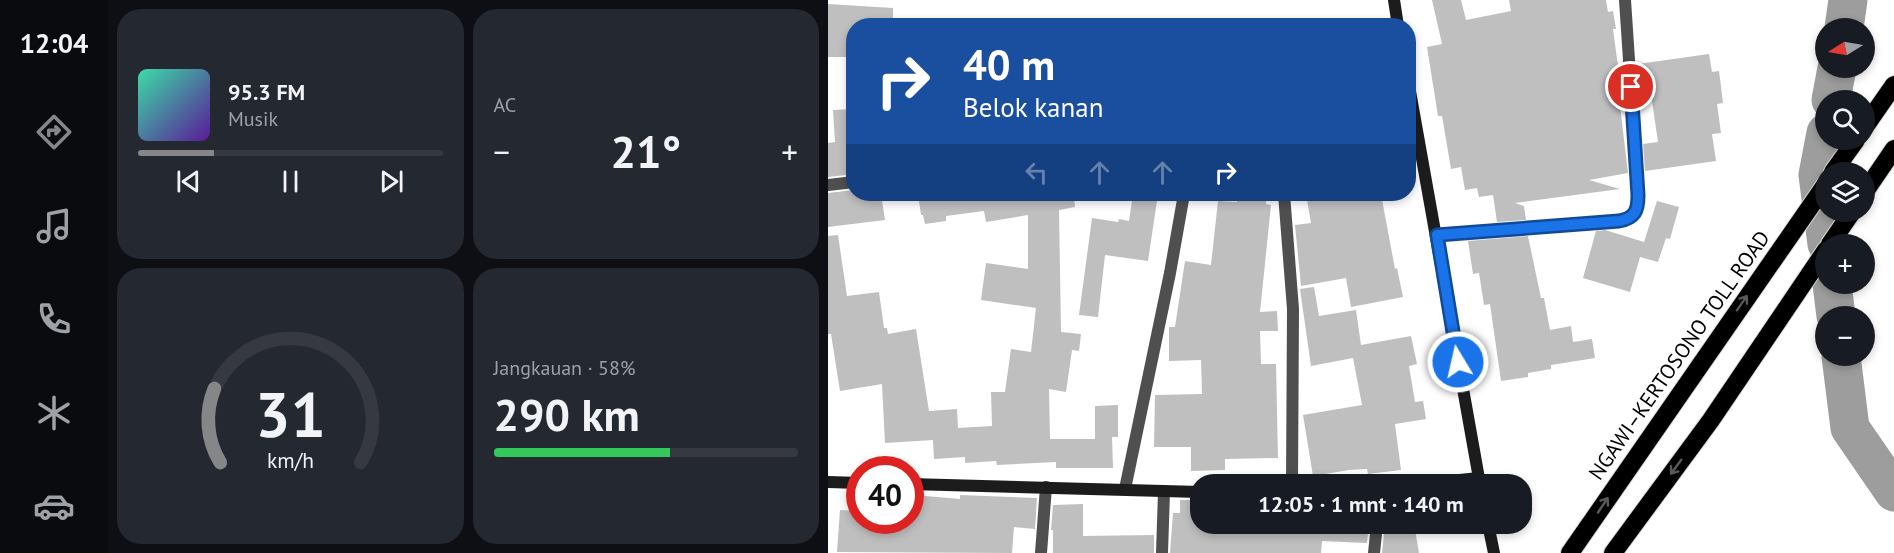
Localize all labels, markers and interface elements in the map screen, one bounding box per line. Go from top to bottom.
north arrow [1815,18,1875,78]
map controls [1815,18,1875,366]
text: 12:04 [20,26,88,60]
text: 40 m [963,37,1055,92]
icon: right [864,42,942,120]
pin [1605,61,1656,112]
icon: arrive [1614,70,1647,103]
text: 95.3 FM [228,78,305,106]
text: Belok kanan [963,90,1103,124]
button: search [1815,90,1875,150]
text: AC [494,92,516,118]
text: Musik [228,106,278,132]
icon: directions [33,111,75,153]
text: 21° [610,122,681,180]
text: − [494,130,510,173]
text: + [781,130,798,173]
icon: left [1020,156,1053,189]
icon: ahead [1083,156,1116,189]
icon: ahead [1146,156,1179,189]
icon: right [1209,156,1242,189]
button: layers [1815,162,1875,222]
icon: previous [172,165,205,198]
icon: pause [274,165,307,198]
icon: next [375,165,408,198]
icon: music [33,205,75,247]
street label: NGAWI–KERTOSONO TOLL ROAD [1582,225,1776,485]
button: + [1815,234,1875,294]
one-way arrow [1736,296,1748,312]
icon: phone [33,298,75,340]
button: − [1815,306,1875,366]
position arrow [1426,330,1490,394]
text: Jangkauan · 58% [494,355,635,381]
text: 31 [255,373,326,454]
text: 290 km [494,385,640,443]
icon: climate [33,392,75,434]
text: km/h [267,446,314,474]
speed limit sign: 40 [846,456,924,534]
one-way arrow [1670,459,1682,475]
icon: car [33,485,75,527]
text: 12:05 · 1 mnt · 140 m [1258,490,1464,518]
one-way arrow [1597,497,1609,513]

